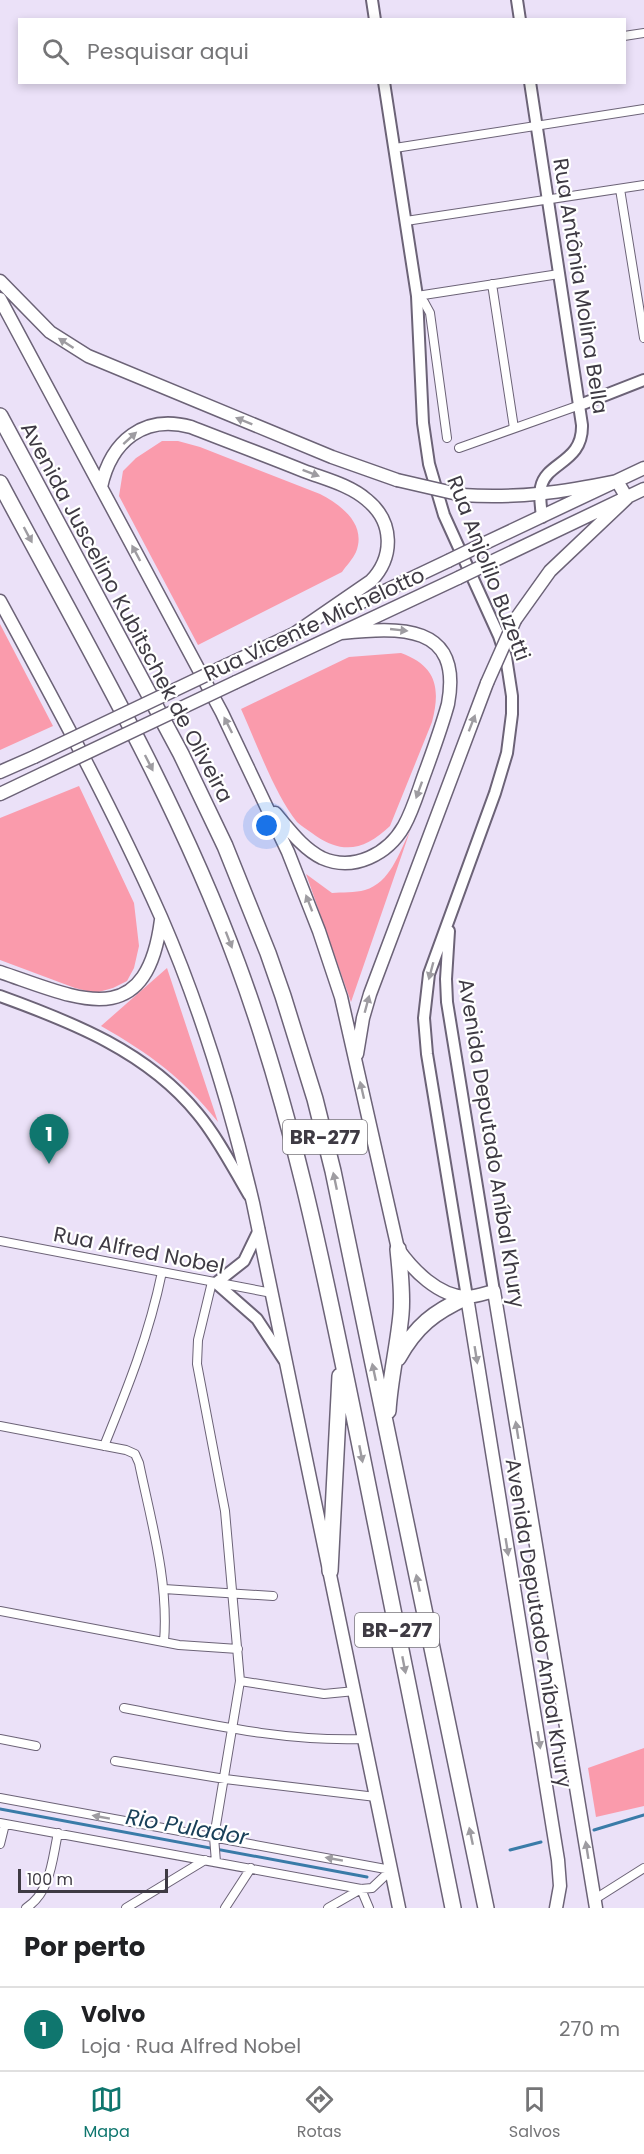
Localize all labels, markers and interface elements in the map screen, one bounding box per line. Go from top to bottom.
search box [18,18,626,84]
icon: search [39,35,72,68]
text: Pesquisar aqui [87,36,249,67]
street label: Rua Antônia Molina Bella [546,156,616,416]
one-way arrow [58,337,74,348]
one-way arrow [235,416,253,426]
street label: Avenida Juscelino Kubitschek de Oliveira [14,417,240,807]
one-way arrow [122,432,137,445]
one-way arrow [303,469,321,479]
street label: Rua Anjolilo Buzetti [440,471,538,665]
one-way arrow [23,527,33,544]
one-way arrow [131,544,141,561]
street label: Rua Vicente Michelotto [199,560,429,688]
one-way arrow [390,625,409,635]
one-way arrow [468,714,477,732]
one-way arrow [223,717,232,734]
one-way arrow [144,754,154,771]
one-way arrow [413,781,423,799]
your location [252,811,281,840]
one-way arrow [303,893,313,911]
one-way arrow [224,932,234,950]
one-way arrow [425,962,435,980]
street label: Avenida Deputado Aníbal Khury [452,976,532,1310]
one-way arrow [363,995,372,1013]
one-way arrow [357,1080,367,1099]
pin: 1 [29,1114,68,1164]
road number: BR-277 [283,1120,367,1154]
one-way arrow [330,1171,339,1190]
street label: Rua Alfred Nobel [51,1219,227,1281]
one-way arrow [472,1345,481,1364]
one-way arrow [369,1362,379,1381]
one-way arrow [513,1420,522,1439]
one-way arrow [357,1444,366,1463]
street label: Avenida Deputado Aníbal Khury [499,1456,579,1790]
one-way arrow [503,1538,512,1557]
one-way arrow [413,1574,423,1592]
road number: BR-277 [355,1613,439,1647]
one-way arrow [400,1656,409,1675]
one-way arrow [534,1730,543,1749]
water label: Rio Pulador [123,1801,251,1853]
one-way arrow [91,1812,110,1821]
one-way arrow [466,1826,475,1845]
one-way arrow [582,1841,591,1860]
one-way arrow [324,1854,343,1863]
scale bar [18,1866,168,1894]
text: 100 m [27,1868,73,1891]
text: Por perto [24,1929,145,1965]
text: Volvo [81,1999,145,2030]
text: 1 [40,2015,47,2043]
text: 270 m [559,2015,620,2043]
text: Loja · Rua Alfred Nobel [81,2032,301,2060]
tab: Mapa [84,2083,130,2144]
tab: Rotas [297,2083,342,2144]
tab: Salvos [509,2083,560,2144]

